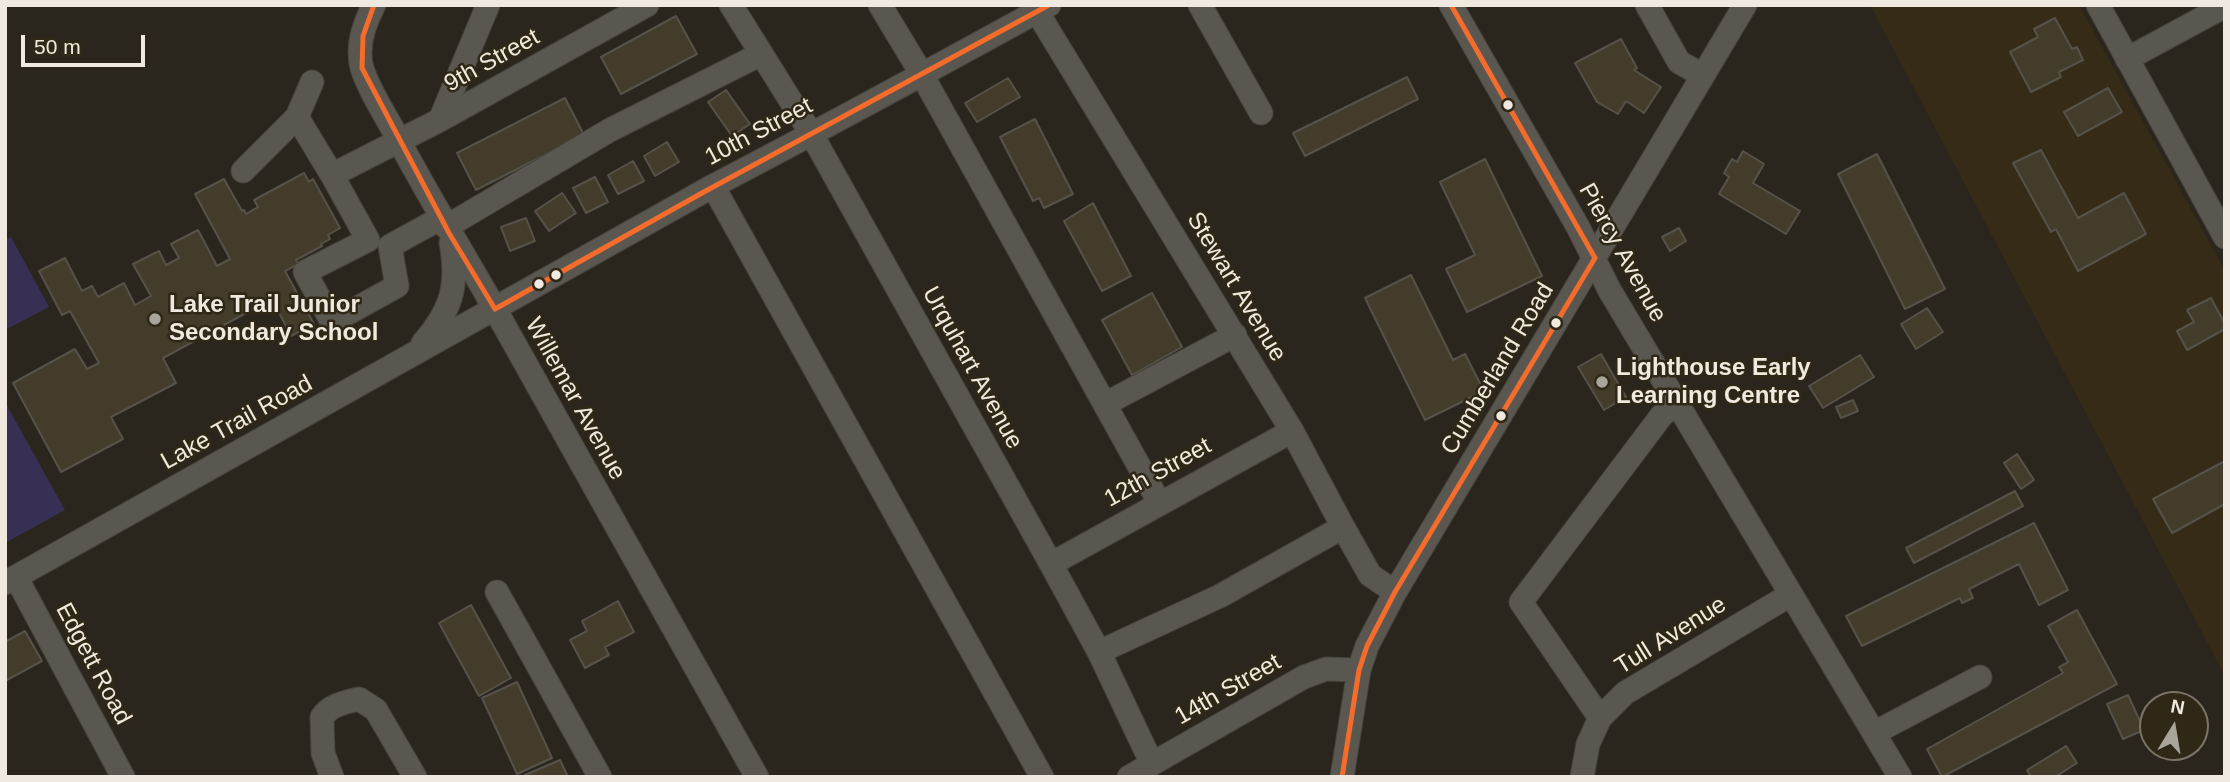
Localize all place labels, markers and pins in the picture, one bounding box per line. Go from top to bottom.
unlabelled marker [1501,98,1515,112]
unlabelled marker [549,268,563,282]
unlabelled marker [532,277,546,291]
place label: Lake Trail Junior Secondary School [169,291,378,347]
marker: Lake Trail Junior Secondary School [147,311,163,327]
unlabelled marker [1549,316,1563,330]
place label: Lighthouse Early Learning Centre [1616,354,1811,410]
marker: Lighthouse Early Learning Centre [1594,374,1610,390]
unlabelled marker [1494,409,1508,423]

